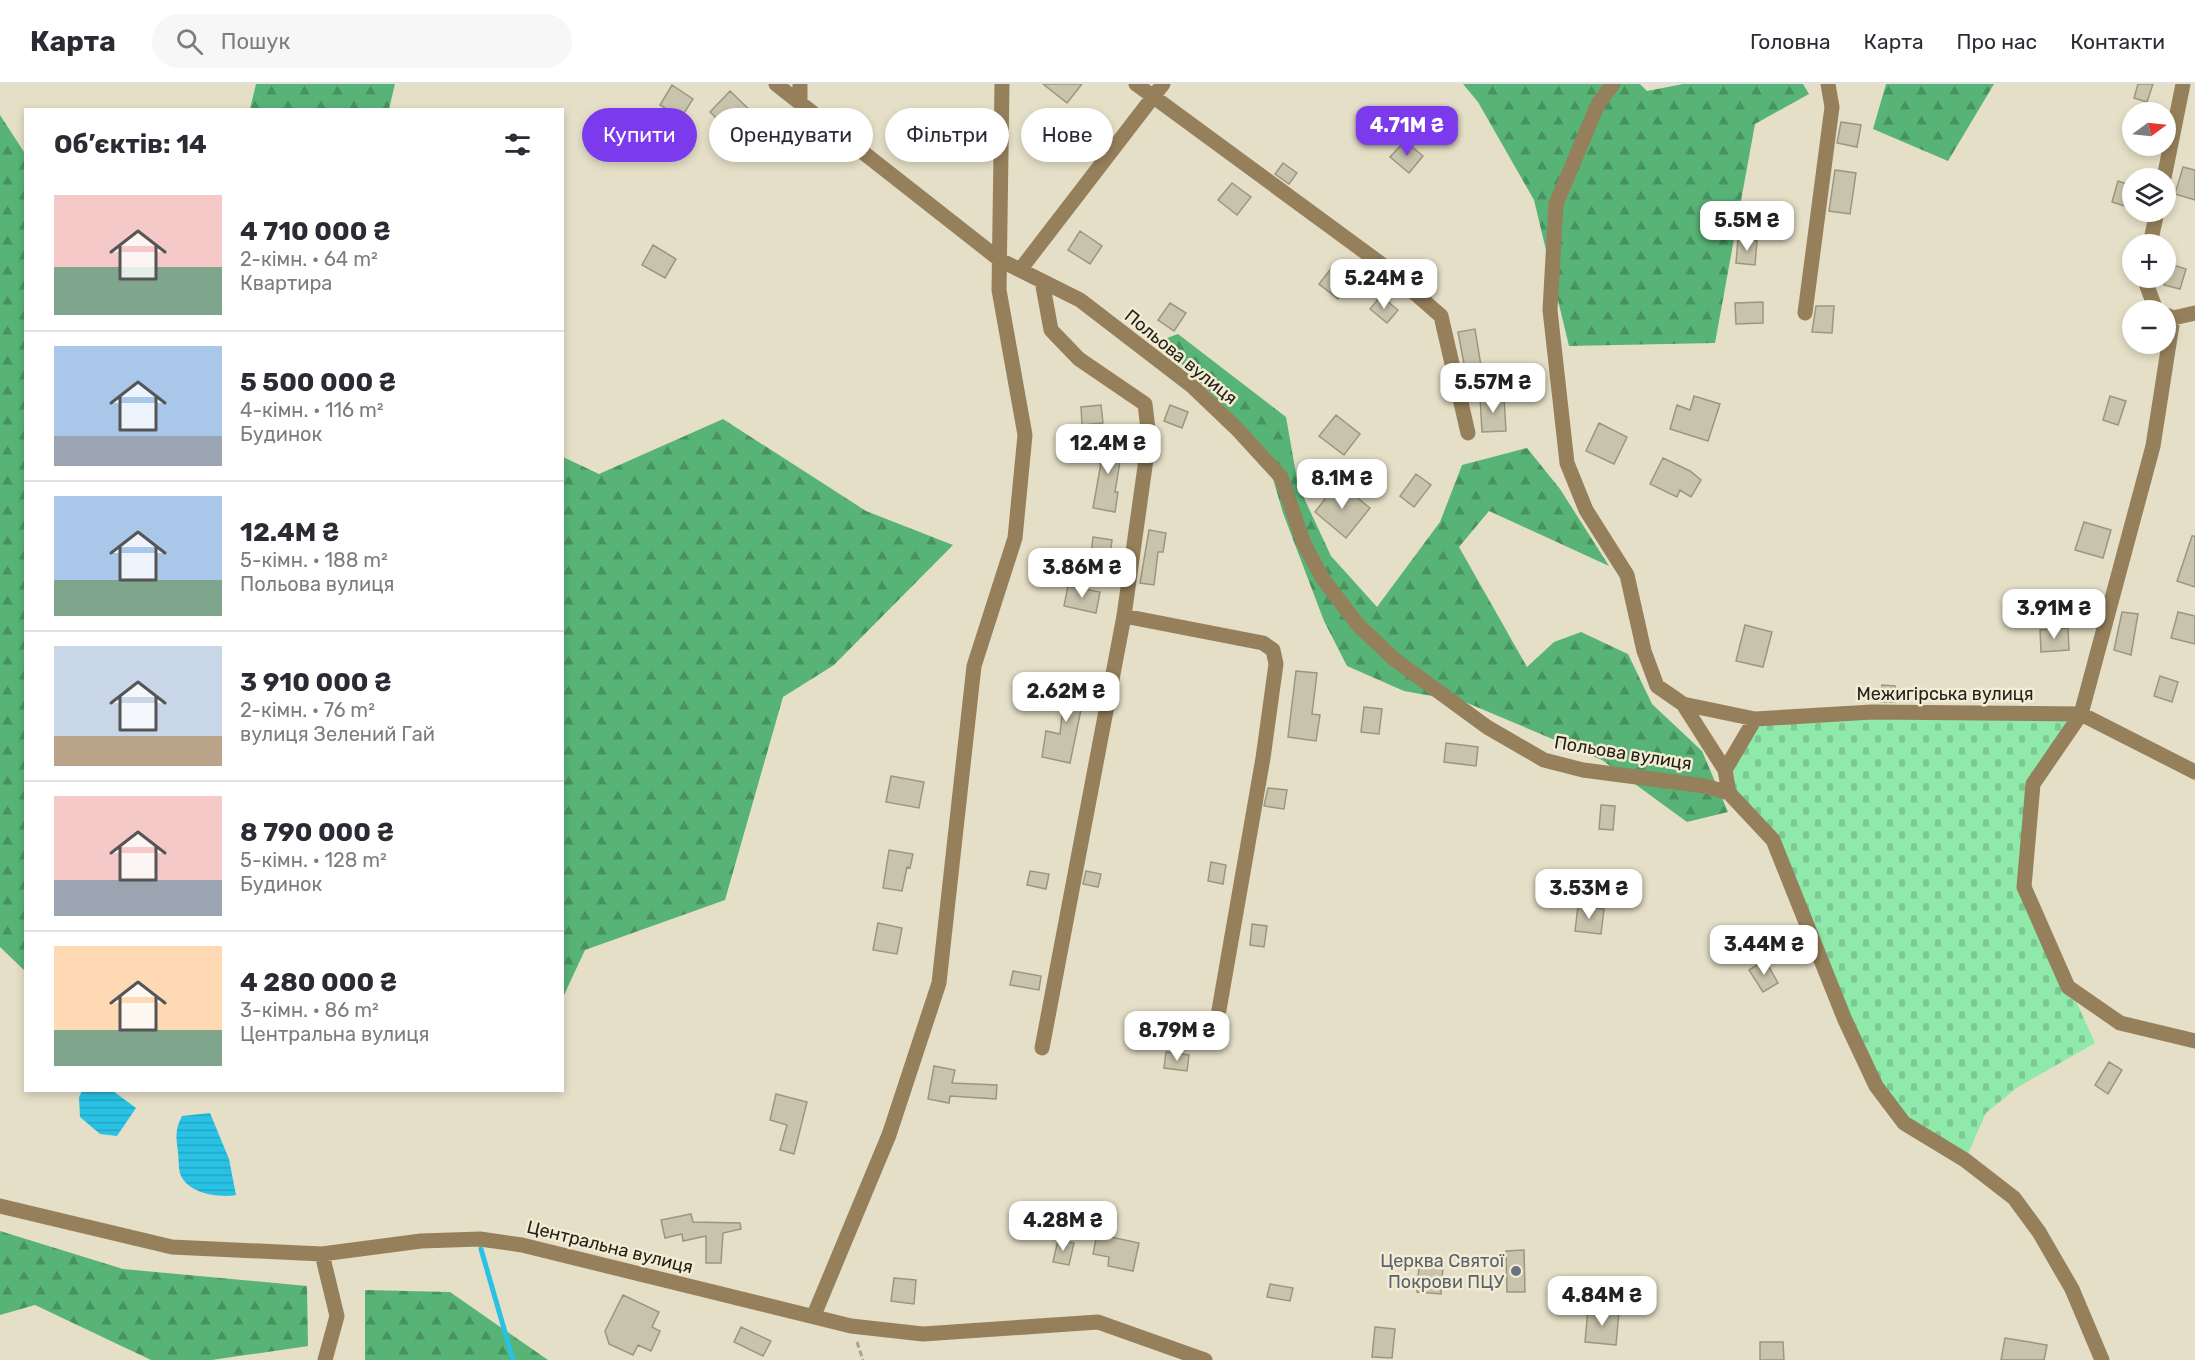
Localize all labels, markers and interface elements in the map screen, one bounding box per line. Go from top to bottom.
search box [152,14,572,68]
text: Карта [30,25,116,58]
icon: search [173,25,206,58]
text: Пошук [221,28,290,55]
text: Головна [1750,29,1831,54]
text: Карта [1864,29,1924,54]
text: Про нас [1957,29,2037,54]
text: Контакти [2070,29,2165,54]
north arrow [2122,102,2176,156]
map controls [2122,102,2176,354]
pin: 4.71M ₴ [1352,106,1462,157]
chip: Купити [582,108,697,162]
chip: Орендувати [709,108,873,162]
chip: Фільтри [885,108,1009,162]
chip: Нове [1021,108,1113,162]
text: 4.71M ₴ [1370,113,1444,137]
icon: filters [501,128,534,161]
text: Об’єктів: 14 [54,129,207,160]
button: layers [2122,168,2176,222]
pin: 5.5M ₴ [1698,201,1796,252]
text: 5.5M ₴ [1714,208,1780,232]
text: 4 710 000 ₴ [240,216,391,247]
icon: home [102,219,174,291]
button: + [2122,234,2176,288]
text: 2-кімн. · 64 m² [240,247,378,271]
pin: 5.24M ₴ [1329,259,1439,310]
text: 5.24M ₴ [1344,266,1424,290]
text: Квартира [240,271,332,295]
button: − [2122,300,2176,354]
street label: Польова вулиця [1120,305,1242,409]
pin: 5.57M ₴ [1438,363,1548,414]
text: 5 500 000 ₴ [240,367,396,398]
icon: home [102,370,174,442]
text: 5.57M ₴ [1454,370,1532,394]
text: 4-кімн. · 116 m² [240,398,384,422]
text: Будинок [240,422,322,446]
pin: 12.4M ₴ [1053,424,1163,475]
text: 12.4M ₴ [1070,431,1146,455]
pin: 8.1M ₴ [1293,459,1391,510]
text: 8.1M ₴ [1311,466,1373,490]
text: 12.4M ₴ [240,517,339,548]
icon: home [102,520,174,592]
text: 5-кімн. · 188 m² [240,548,388,572]
pin: 3.86M ₴ [1027,548,1137,599]
text: 3.86M ₴ [1042,555,1122,579]
text: Польова вулиця [240,572,394,596]
pin: 3.91M ₴ [1999,589,2109,640]
text: 3.91M ₴ [2016,596,2092,620]
text: 3 910 000 ₴ [240,667,392,698]
icon: home [102,670,174,742]
pin: 2.62M ₴ [1011,672,1121,723]
text: 2.62M ₴ [1027,679,1105,703]
street label: Межигірська вулиця [1856,683,2034,705]
text: 2-кімн. · 76 m² [240,698,375,722]
text: вулиця Зелений Гай [240,722,435,746]
street label: Польова вулиця [1553,731,1693,775]
text: 8 790 000 ₴ [240,817,394,848]
icon: home [102,820,174,892]
text: 5-кімн. · 128 m² [240,848,387,872]
pin: 3.53M ₴ [1534,869,1644,920]
text: Будинок [240,872,322,896]
text: 3.53M ₴ [1549,876,1629,900]
pin: 3.44M ₴ [1709,925,1819,976]
text: 3.44M ₴ [1724,932,1804,956]
text: 4 280 000 ₴ [240,967,397,998]
icon: home [102,970,174,1042]
text: 3-кімн. · 86 m² [240,998,379,1022]
pin: 8.79M ₴ [1122,1011,1232,1062]
text: 8.79M ₴ [1138,1018,1216,1042]
text: Центральна вулиця [240,1022,430,1046]
pin: 4.28M ₴ [1008,1201,1118,1252]
text: 4.28M ₴ [1023,1208,1103,1232]
street label: Центральна вулиця [525,1216,695,1278]
place label: Церква Святої Покрови ПЦУ [1380,1250,1505,1293]
marker: Церква Святої Покрови ПЦУ [1509,1264,1523,1278]
pin: 4.84M ₴ [1547,1276,1657,1327]
text: 4.84M ₴ [1562,1283,1642,1307]

